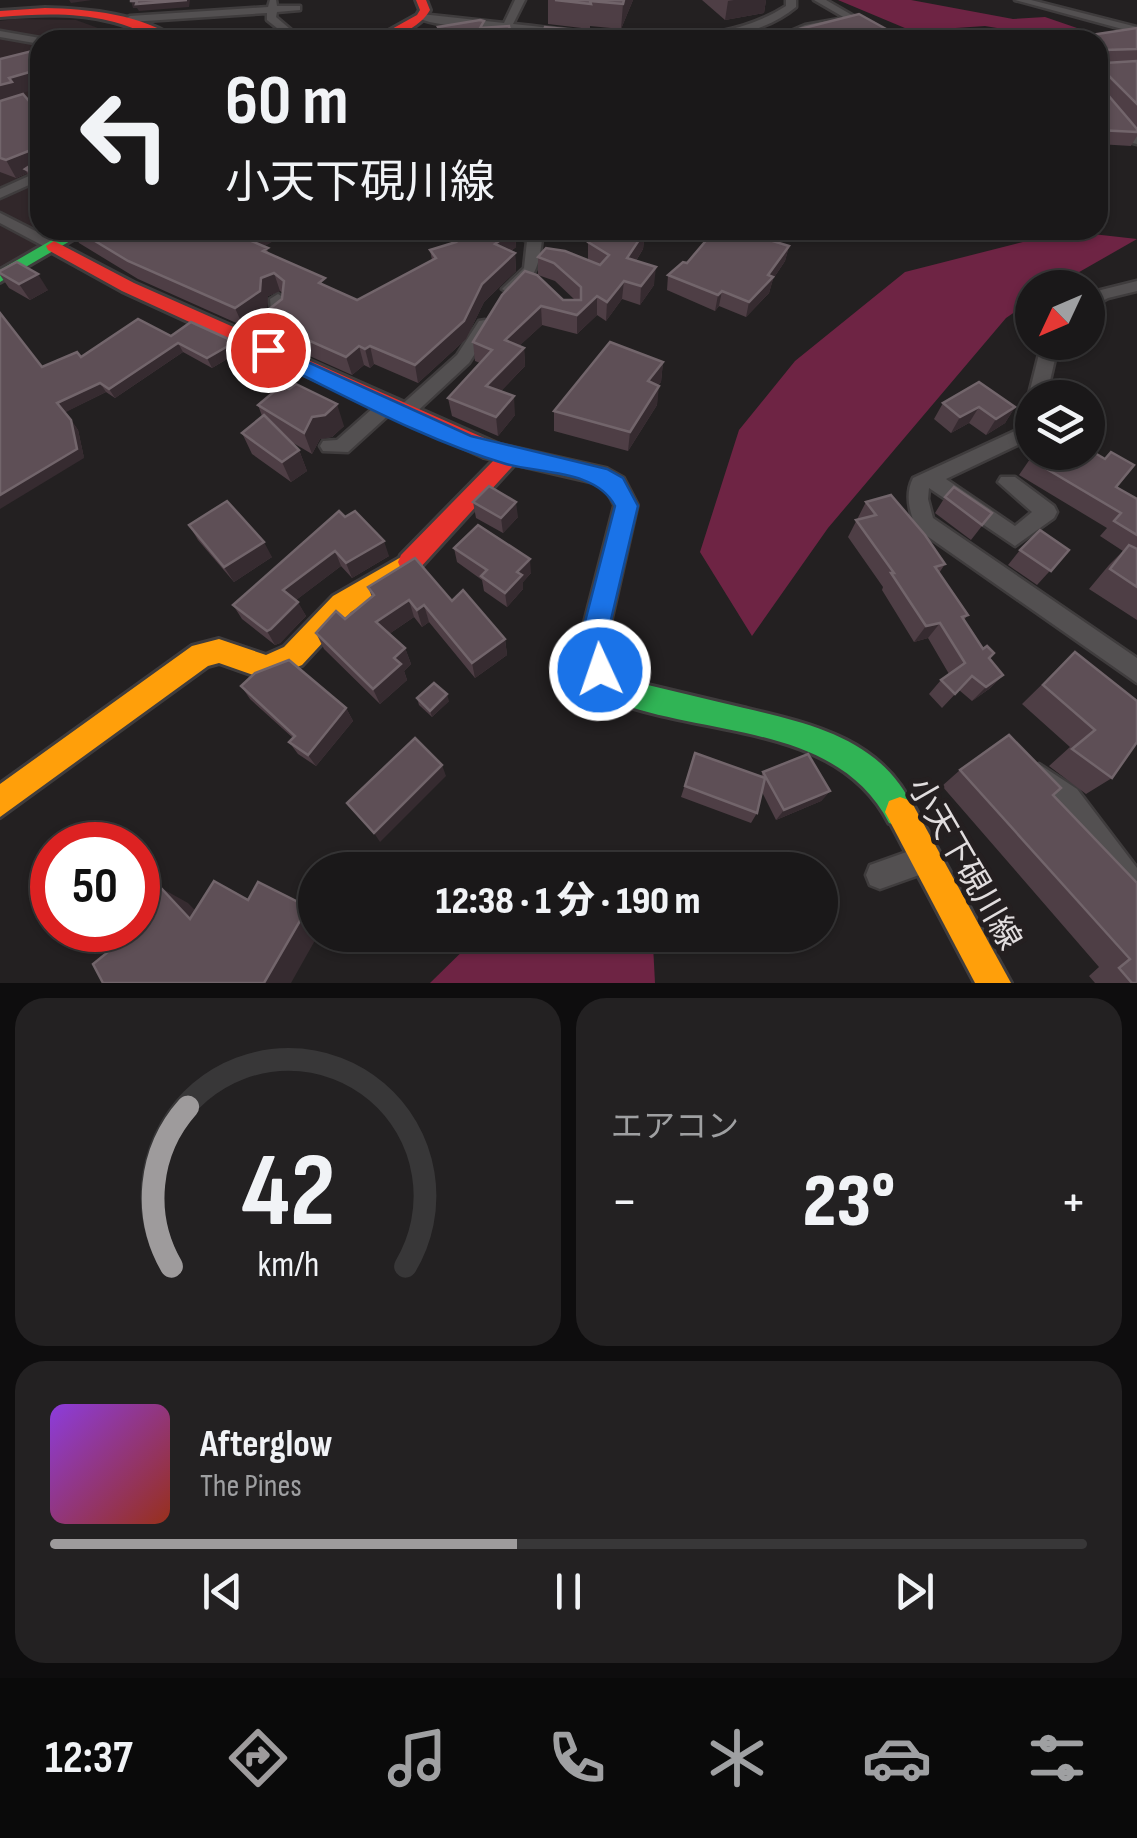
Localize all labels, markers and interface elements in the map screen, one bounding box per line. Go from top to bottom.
text: 60 m [225,60,349,144]
icon: left [60,70,190,200]
text: 小天下硯川線 [225,156,495,211]
north arrow [1015,270,1105,360]
map controls [1015,270,1105,470]
pin [226,308,311,393]
icon: arrive [241,323,296,378]
button: layers [1015,380,1105,470]
position arrow [548,618,652,722]
street label: 小天下硯川線 [899,771,1029,957]
speed limit sign: 50 [30,822,160,952]
text: 12:38 · 1 分 · 190 m [436,879,700,924]
text: エアコン [611,1108,739,1147]
text: 42 [241,1130,335,1255]
text: 23° [803,1157,895,1248]
text: − [611,1169,638,1236]
text: + [1060,1169,1087,1236]
text: km/h [257,1244,319,1287]
text: Afterglow [200,1422,333,1467]
text: The Pines [200,1467,302,1506]
icon: previous [195,1564,250,1619]
icon: pause [541,1564,596,1619]
icon: next [887,1564,942,1619]
icon: directions [223,1723,293,1793]
icon: music [382,1723,452,1793]
icon: phone [542,1723,612,1793]
icon: climate [702,1723,772,1793]
icon: car [862,1723,932,1793]
icon: filters [1022,1723,1092,1793]
text: 12:37 [45,1731,133,1786]

